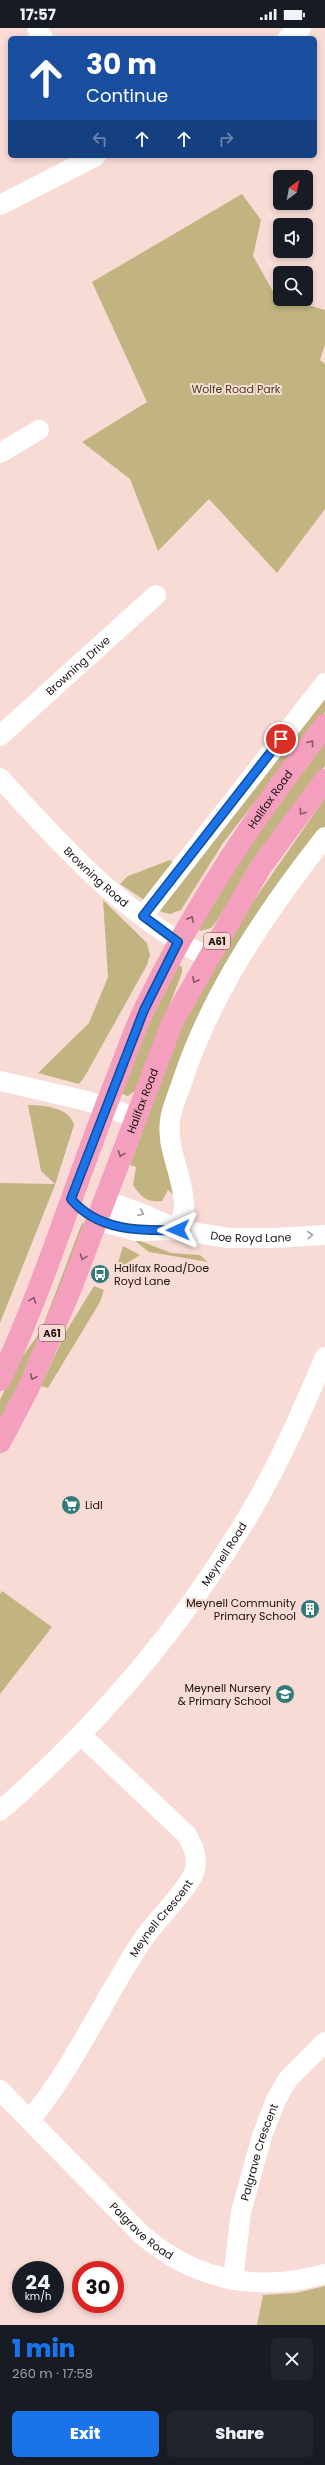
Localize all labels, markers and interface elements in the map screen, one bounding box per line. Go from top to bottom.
text: 17:57 [20,4,56,25]
text: 30 m [86,45,157,84]
icon: ahead [20,52,72,104]
text: Continue [86,83,168,108]
icon: left [89,128,111,150]
icon: ahead [131,128,153,150]
icon: ahead [173,128,195,150]
icon: right [215,128,237,150]
north arrow [273,170,313,210]
map controls [273,170,313,306]
button: sound [273,218,313,258]
button: search [273,266,313,306]
park label: Wolfe Road Park [192,381,281,397]
street label: Browning Drive [42,632,114,699]
pin [264,722,298,756]
icon: arrive [270,728,292,750]
one-way arrow [307,740,314,747]
street label: Halifax Road [244,767,296,832]
one-way arrow [300,807,307,814]
street label: Browning Road [60,843,132,911]
one-way arrow [186,916,194,924]
road number: A61 [204,933,230,949]
one-way arrow [192,976,200,984]
street label: Halifax Road [123,1066,162,1136]
one-way arrow [118,1150,126,1157]
one-way arrow [137,1208,144,1216]
position arrow [157,1209,199,1251]
street label: Doe Royd Lane [209,1227,292,1246]
one-way arrow [307,1231,313,1240]
one-way arrow [80,1254,88,1261]
place label: Halifax Road/Doe Royd Lane [114,1260,209,1289]
bus stop icon: Halifax Road/Doe Royd Lane [89,1263,111,1285]
one-way arrow [28,1297,36,1304]
road number: A61 [39,1325,65,1341]
one-way arrow [30,1374,38,1381]
supermarket icon: Lidl [60,1494,82,1516]
place label: Lidl [85,1497,103,1513]
street label: Meynell Road [197,1519,251,1589]
place label: Meynell Community Primary School [186,1595,297,1624]
building icon: Meynell Community Primary School [299,1598,321,1620]
place label: Meynell Nursery & Primary School [178,1680,272,1709]
school or university icon: Meynell Nursery & Primary School [274,1683,296,1705]
street label: Meynell Crescent [126,1876,197,1960]
street label: Palgrave Crescent [236,2101,282,2203]
street label: Palgrave Road [106,2199,176,2263]
speed limit sign: 30 [72,2261,124,2313]
text: 24 [26,2268,50,2296]
text: km/h [25,2289,51,2304]
text: 1 min [12,2332,75,2365]
button: close [271,2338,313,2380]
text: 260 m · 17:58 [12,2364,93,2383]
button: Exit [12,2411,159,2457]
button: Share [167,2411,313,2457]

